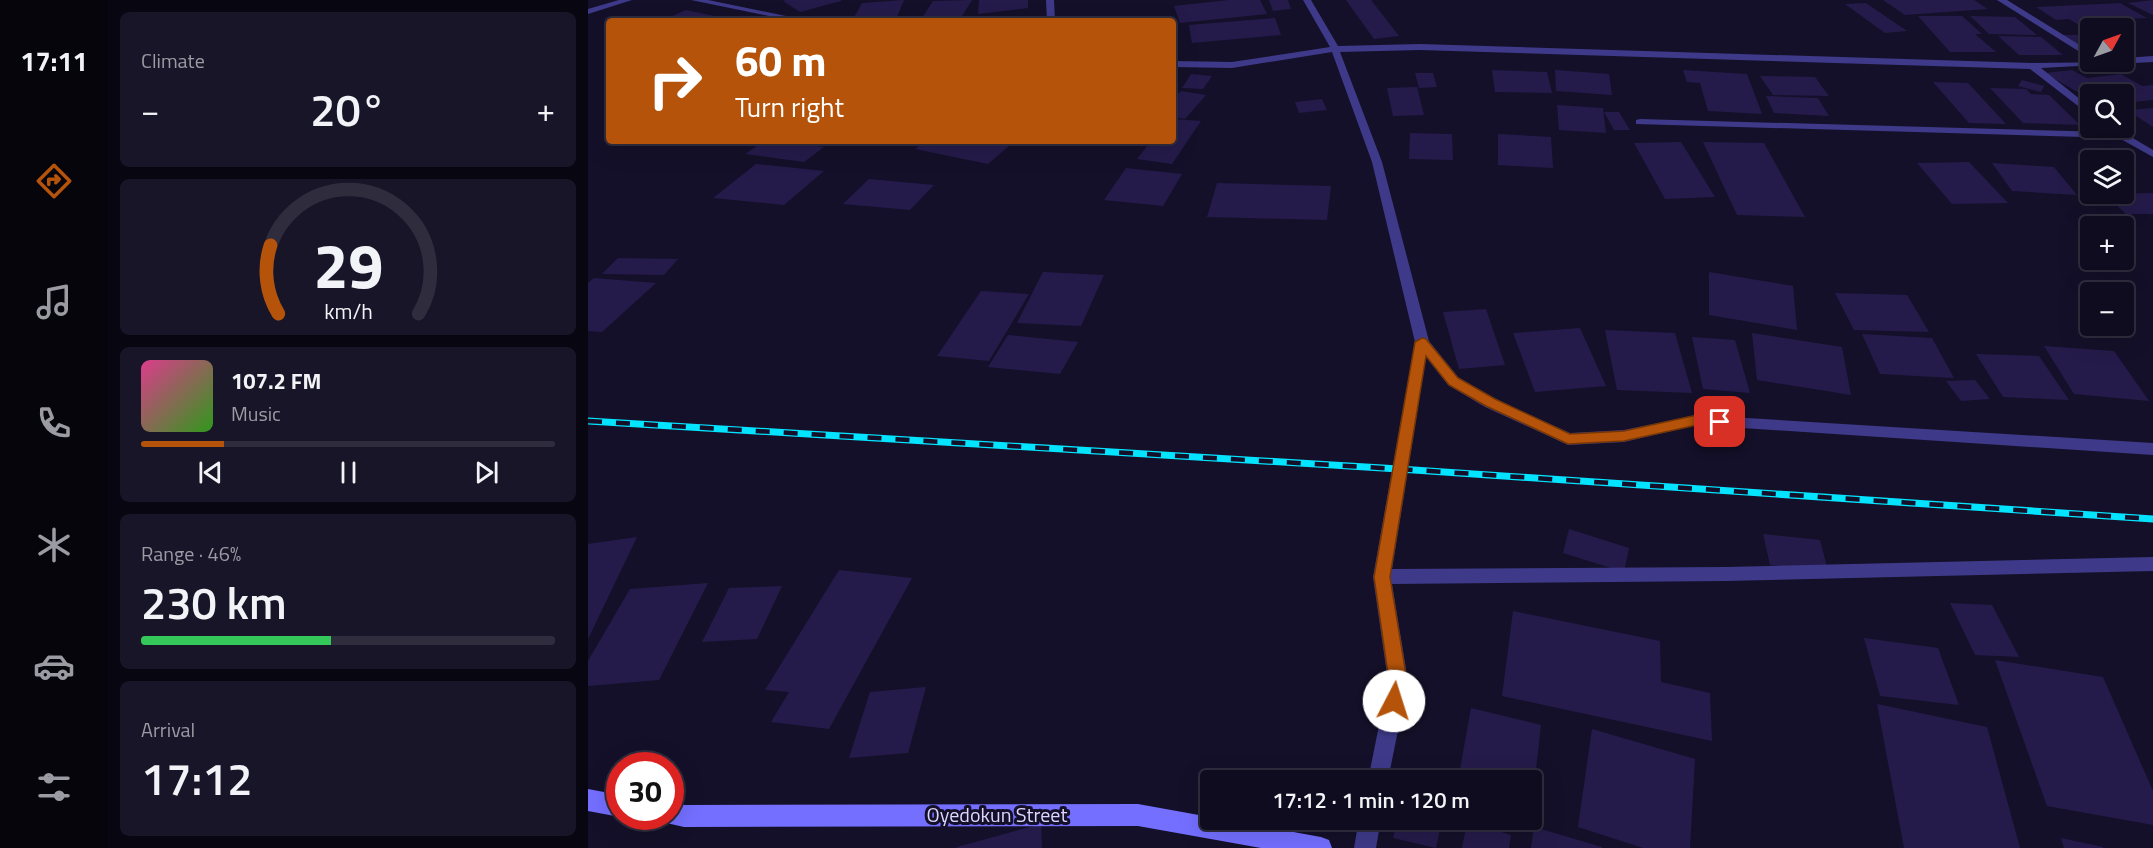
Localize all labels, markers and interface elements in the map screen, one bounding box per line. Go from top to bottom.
north arrow [2080,18,2134,72]
map controls [2080,18,2134,336]
text: 60 m [735,28,827,92]
text: 17:11 [20,40,88,81]
icon: right [636,42,714,120]
text: Climate [141,45,205,76]
text: 20° [310,75,386,143]
button: search [2080,84,2134,138]
text: − [141,85,159,135]
text: + [537,85,555,135]
text: Turn right [735,86,844,127]
button: layers [2080,150,2134,204]
icon: directions [33,160,75,202]
button: + [2080,216,2134,270]
text: 29 [313,217,383,312]
icon: music [33,281,75,323]
button: − [2080,282,2134,336]
text: km/h [324,295,372,327]
text: 107.2 FM [231,364,321,398]
pin [1694,396,1745,447]
text: Music [231,398,281,429]
icon: phone [33,402,75,444]
icon: arrive [1703,405,1736,438]
icon: previous [194,456,227,489]
icon: pause [332,456,365,489]
icon: next [470,456,503,489]
icon: climate [33,524,75,566]
text: Range · 46% [141,538,241,569]
text: 230 km [141,568,287,636]
icon: car [33,645,75,687]
position arrow [1362,669,1426,733]
text: Arrival [141,714,195,745]
text: 17:12 [141,744,253,812]
speed limit sign: 30 [606,752,684,830]
icon: filters [33,766,75,808]
text: 17:12 · 1 min · 120 m [1272,783,1470,817]
street label: Oyedokun Street [927,799,1067,830]

